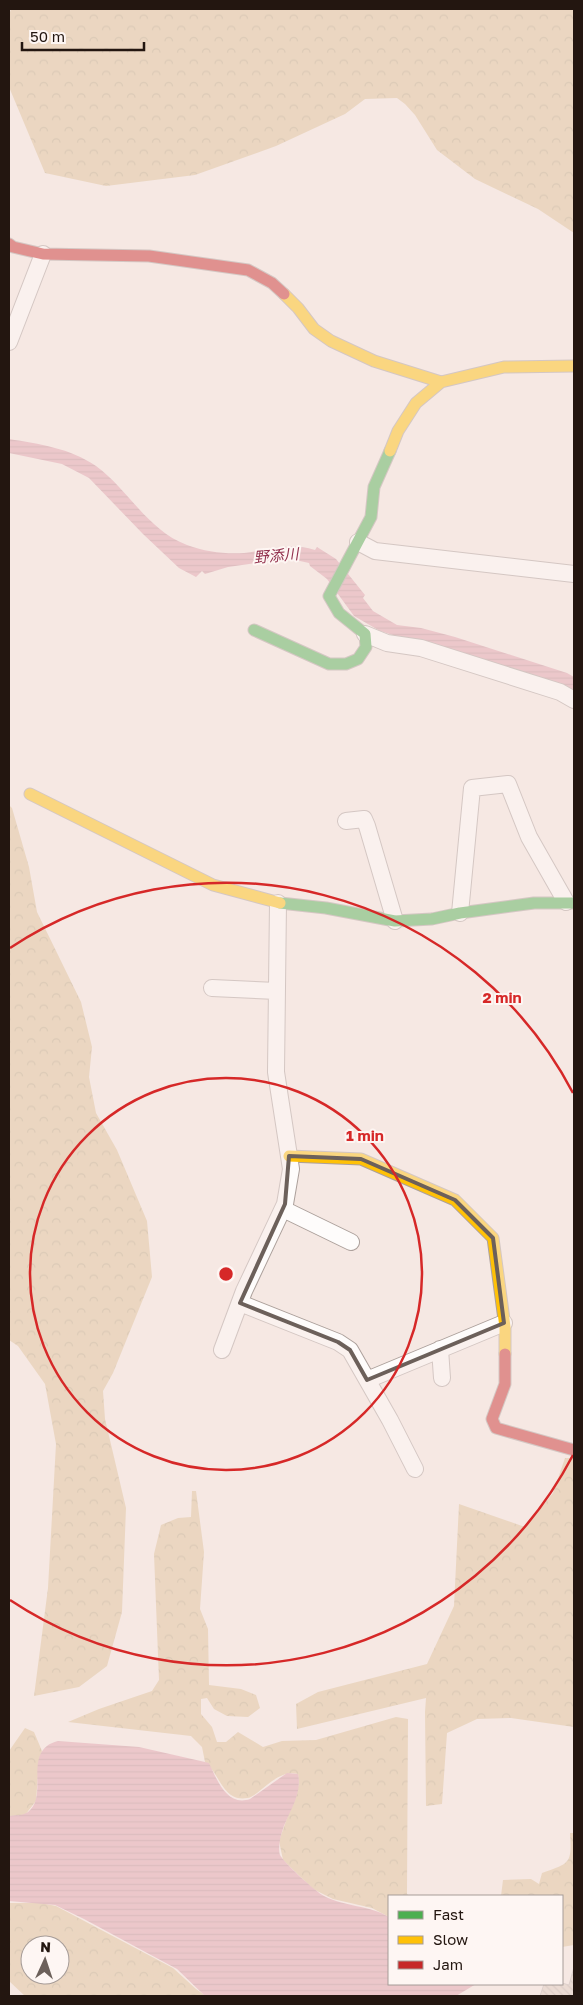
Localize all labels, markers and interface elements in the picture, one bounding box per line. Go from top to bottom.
scale bar [22,20,145,52]
text: 50 m [30,27,65,45]
water label: 野添川 [253,544,301,566]
text: 2 min [482,988,522,1006]
text: 1 min [346,1126,384,1144]
centre of rings [217,1265,235,1283]
legend [388,1895,563,1985]
text: Fast [433,1905,464,1923]
text: Slow [433,1930,468,1948]
north arrow [20,1935,70,1985]
text: N [40,1938,51,1955]
text: Jam [433,1955,463,1973]

